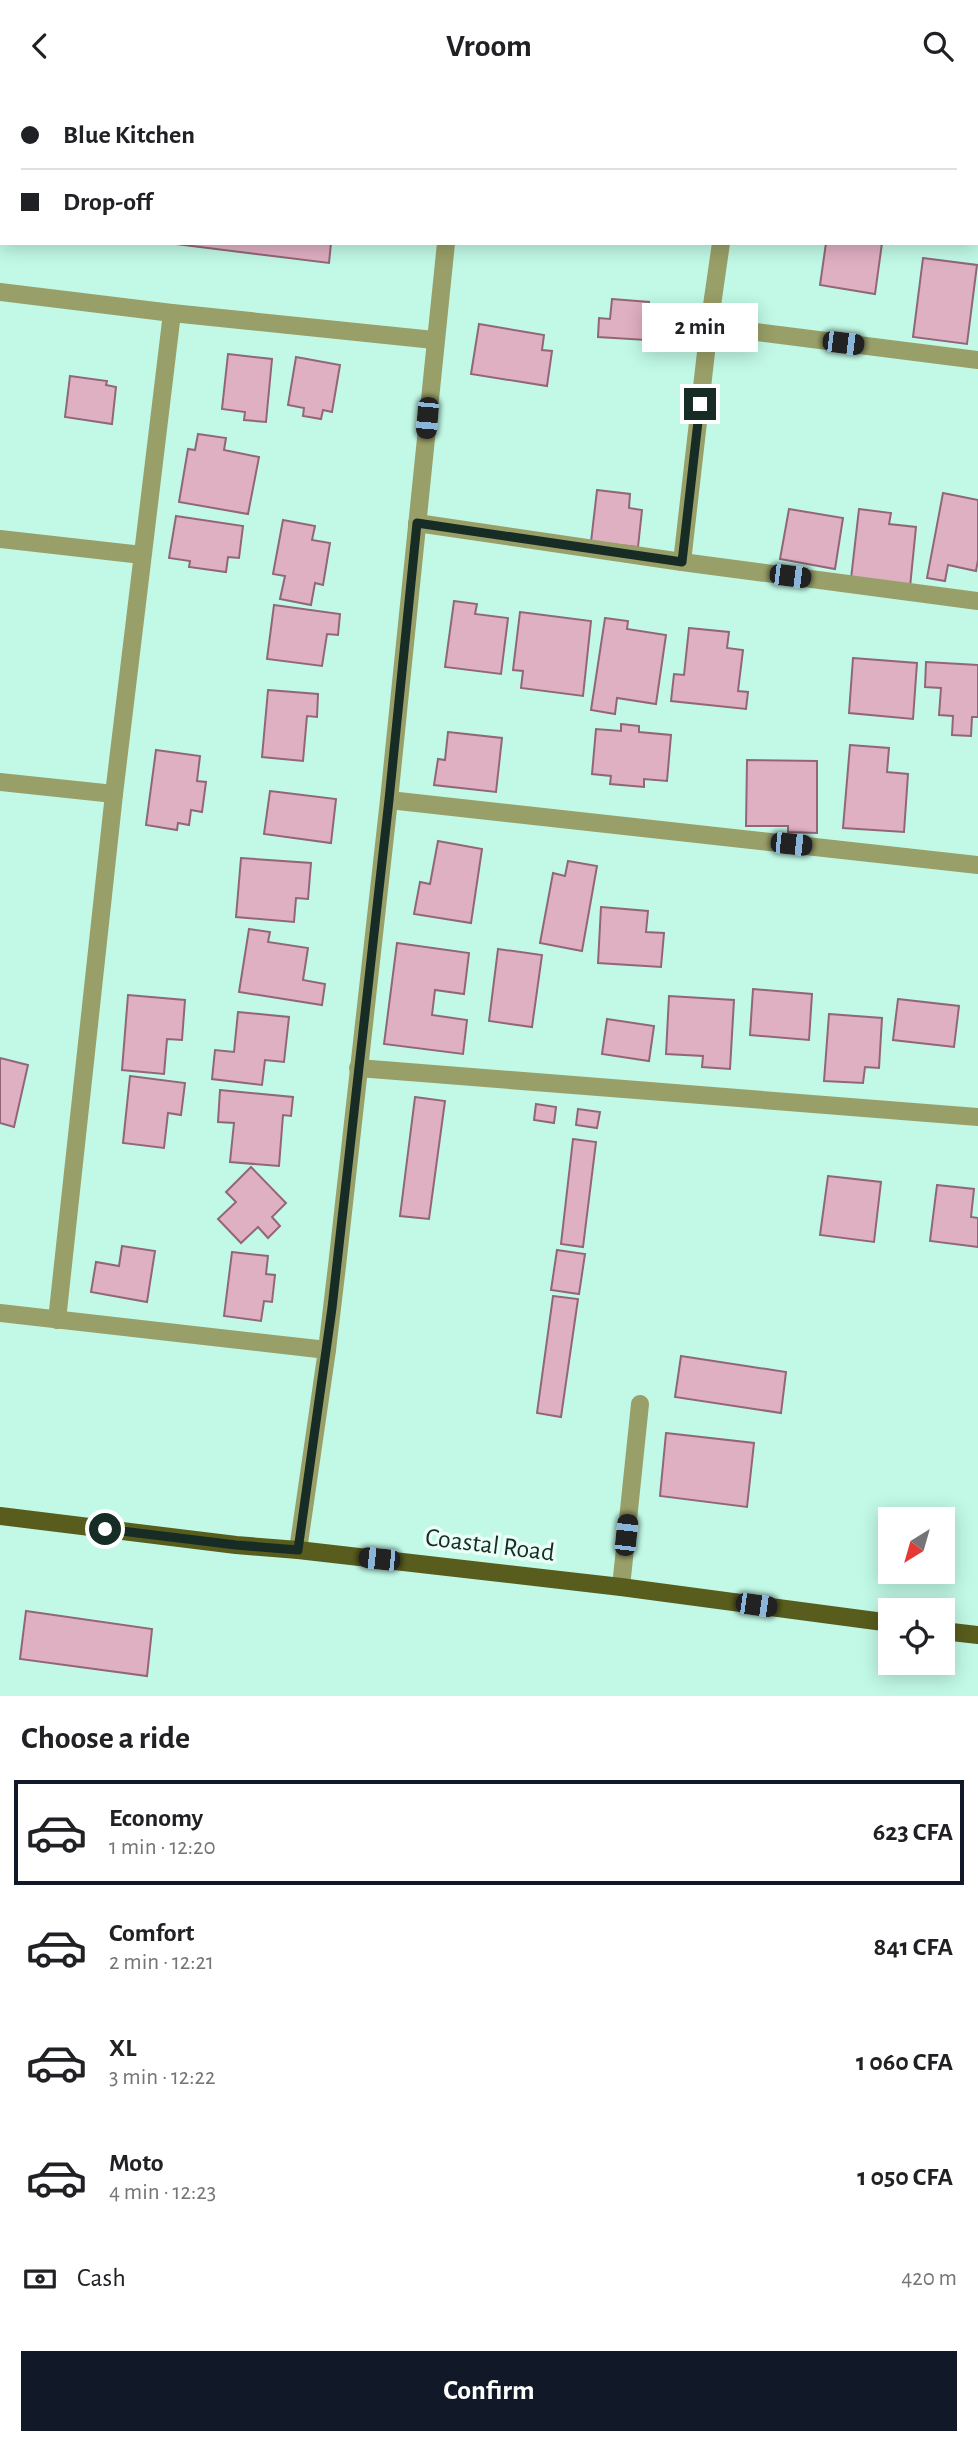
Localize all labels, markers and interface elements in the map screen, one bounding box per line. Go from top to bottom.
icon: back [21,27,59,65]
icon: search [919,27,957,65]
text: Vroom [446,30,532,62]
text: Blue Kitchen [63,122,195,148]
text: Drop-off [63,189,152,215]
callout: 2 min [642,303,758,351]
text: 2 min [674,316,726,339]
car [821,330,866,356]
route end [684,388,716,420]
car [415,396,440,440]
car [768,563,813,589]
car [770,831,813,857]
north arrow [878,1507,956,1584]
map controls [878,1507,955,1675]
route start [89,1513,121,1545]
car [614,1513,639,1557]
street label: Coastal Road [424,1524,556,1566]
car [358,1546,401,1572]
car [734,1592,779,1618]
button: locate [878,1598,955,1675]
text: Choose a ride [21,1722,190,1754]
icon: car [25,1801,88,1864]
text: Economy [109,1805,203,1831]
text: 623 CFA [873,1819,953,1845]
text: 1 min · 12:20 [109,1836,216,1859]
icon: car [25,1916,88,1979]
text: Comfort [109,1920,194,1946]
text: 841 CFA [874,1934,953,1960]
text: 2 min · 12:21 [109,1951,214,1974]
icon: car [25,2031,88,2094]
text: XL [109,2035,136,2061]
text: 1 060 CFA [856,2049,953,2075]
text: 3 min · 12:22 [109,2066,216,2089]
icon: car [25,2146,88,2209]
text: Moto [109,2150,164,2176]
text: 1 050 CFA [857,2164,953,2190]
text: 4 min · 12:23 [109,2181,216,2204]
icon: cash [21,2260,59,2298]
text: Cash [77,2265,126,2291]
text: 420 m [901,2267,957,2290]
button: Confirm [21,2351,957,2431]

